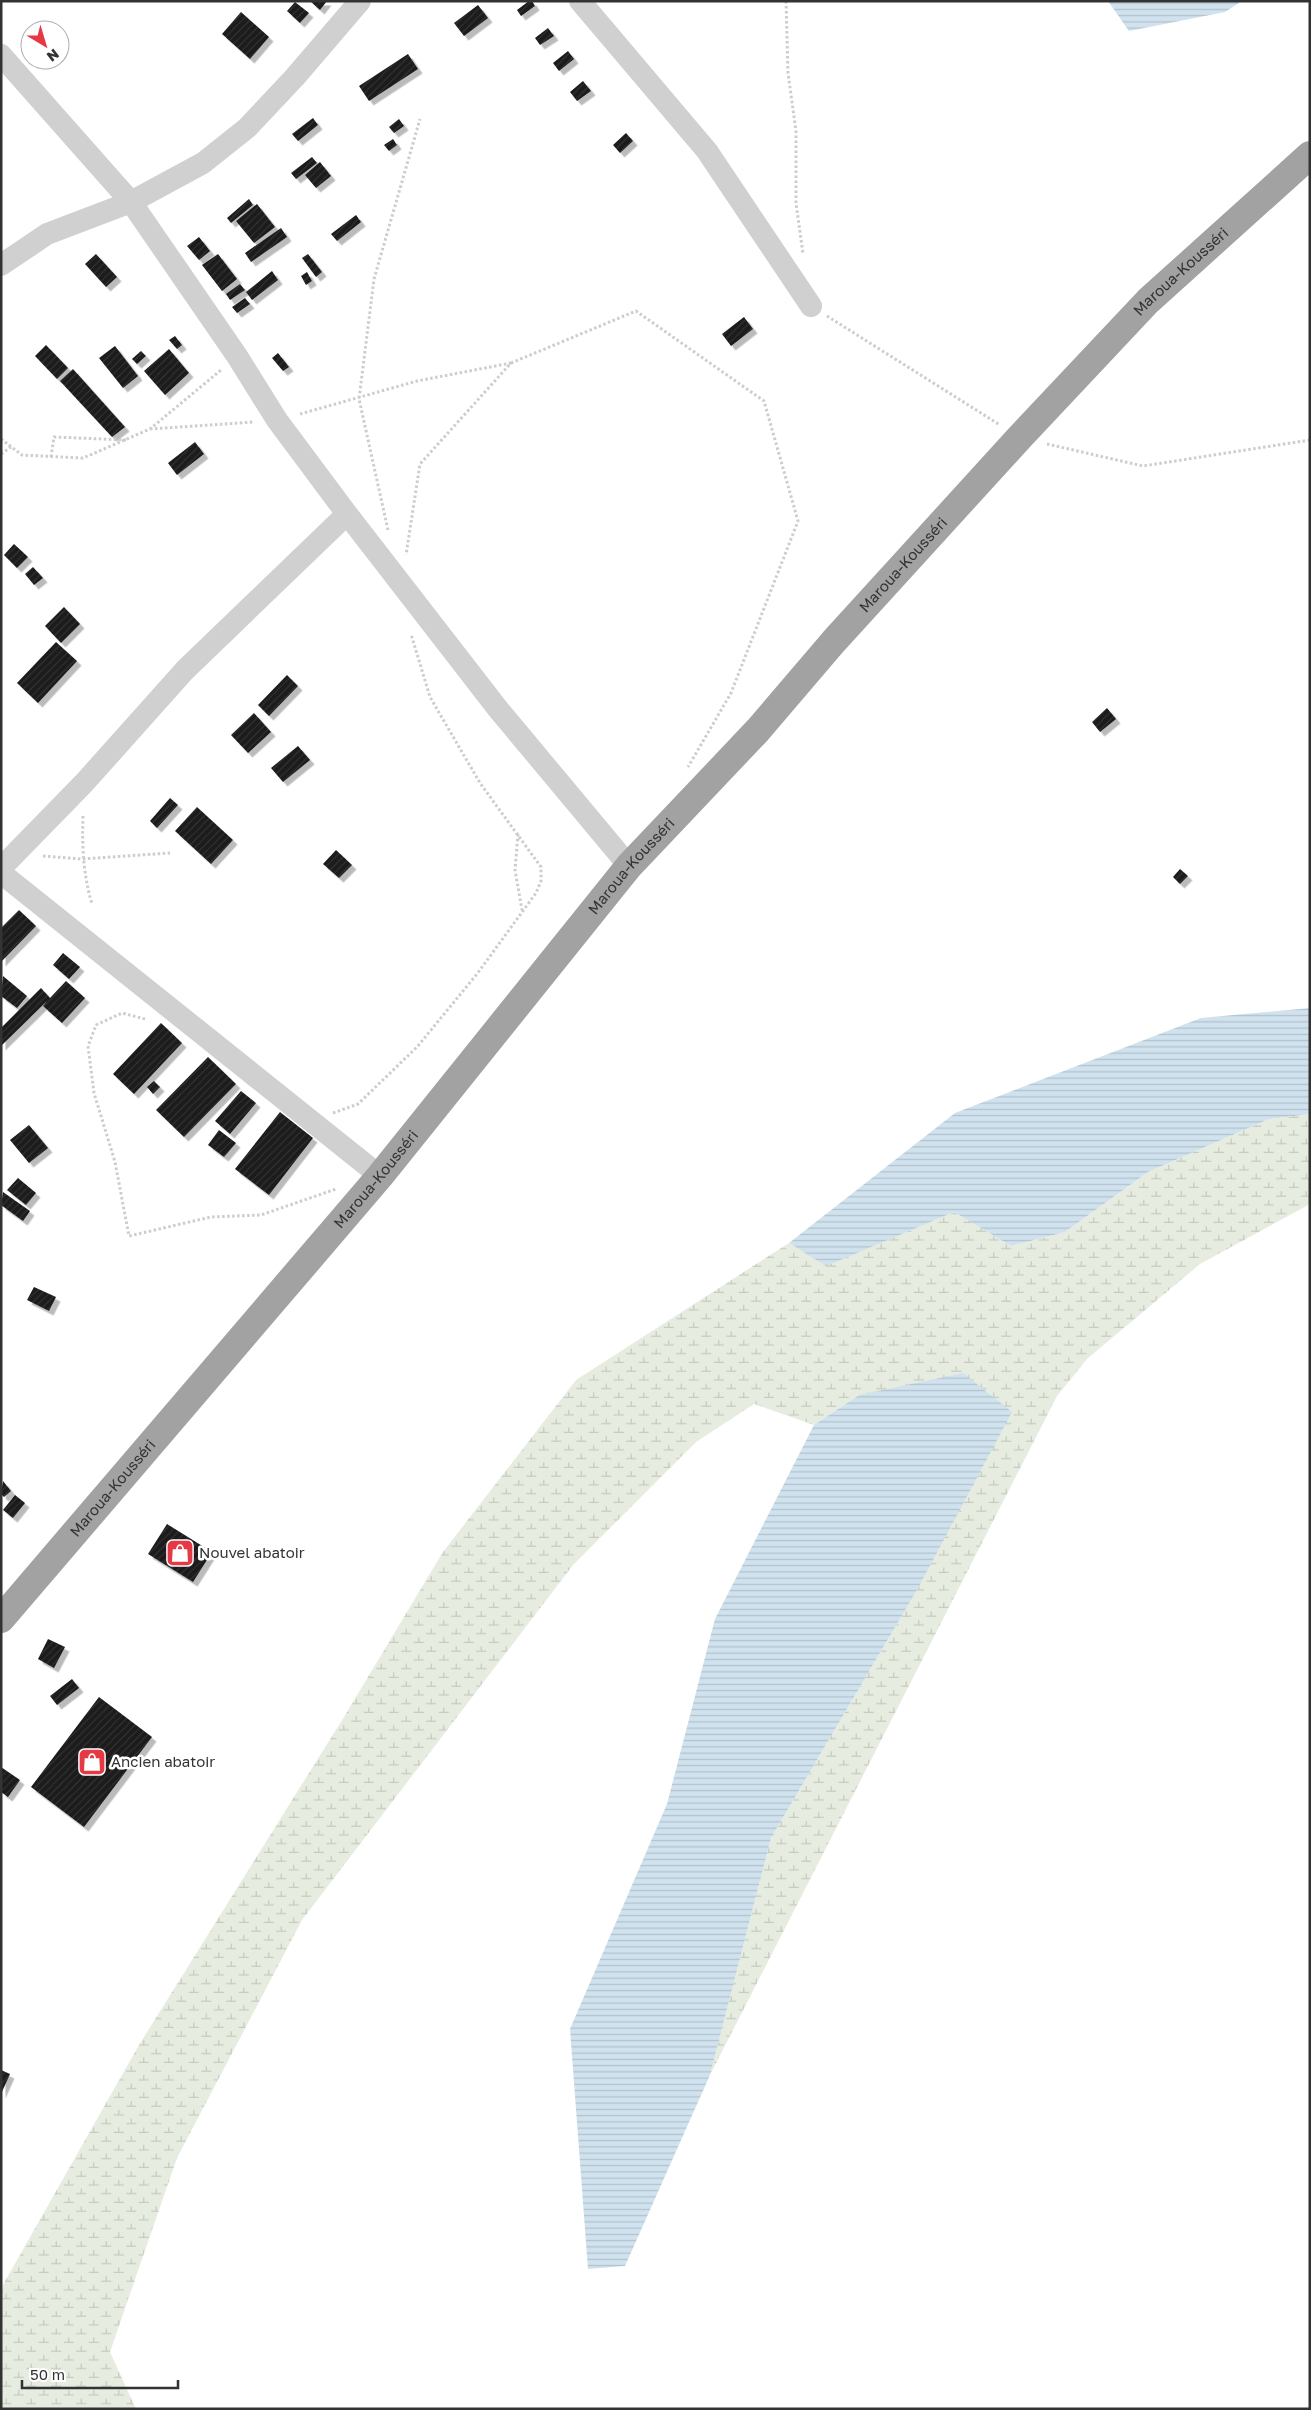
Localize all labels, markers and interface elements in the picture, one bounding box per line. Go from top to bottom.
north arrow [20,20,70,70]
text: N [44,46,63,66]
street label: Maroua-Kousséri [1129,223,1231,319]
street label: Maroua-Kousséri [855,513,950,615]
street label: Maroua-Kousséri [584,814,678,918]
street label: Maroua-Kousséri [329,1126,421,1231]
street label: Maroua-Kousséri [66,1435,159,1540]
shop icon: Nouvel abatoir [165,1538,195,1568]
place label: Nouvel abatoir [199,1543,305,1561]
shop icon: Ancien abatoir [77,1747,107,1777]
place label: Ancien abatoir [111,1752,215,1770]
scale bar [22,2358,179,2390]
text: 50 m [30,2365,65,2383]

